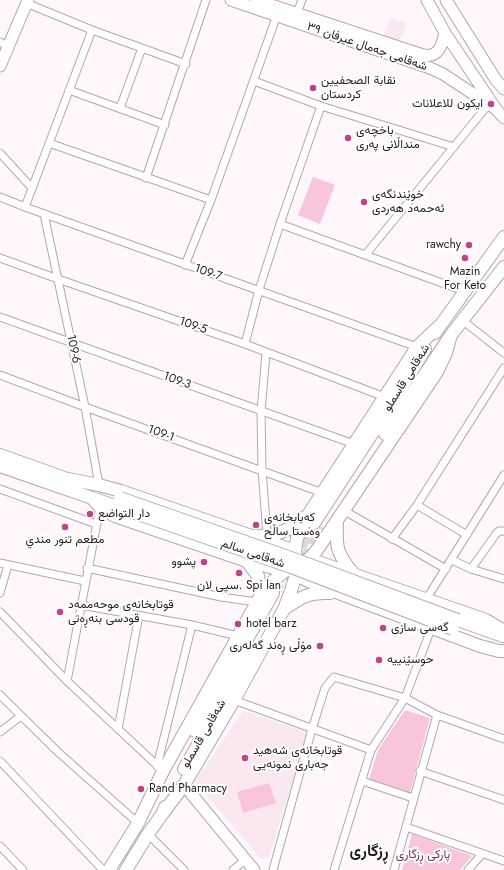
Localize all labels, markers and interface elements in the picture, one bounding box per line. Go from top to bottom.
street label: شەقامی جەمال عیرفان ٣٩ [305,20,429,74]
place label: نقابة الصحفیین کردستان [321,74,396,102]
marker: نقابة الصحفیین کردستان [308,83,318,93]
place label: ايكون للاعلانات [412,97,483,111]
marker: ايكون للاعلانات [486,99,496,109]
place label: باخچەی منداڵانی پەری [356,124,420,152]
marker: باخچەی منداڵانی پەری [343,133,353,143]
place label: خوێندنگەی ئەحمەد هەردی [372,188,444,216]
marker: خوێندنگەی ئەحمەد هەردی [359,197,369,207]
place label: rawchy [426,238,461,252]
marker: rawchy [464,240,474,250]
marker: Mazin For Keto [460,253,470,263]
street label: 109-7 [192,262,224,284]
place label: Mazin For Keto [444,265,486,293]
street label: 109-5 [177,315,209,337]
street label: 109-6 [63,333,83,365]
street label: شەقامی قاسملو [381,342,433,414]
street label: 109-3 [161,369,193,393]
street label: 109-1 [146,423,176,445]
place label: دار التواضع [98,507,150,521]
marker: دار التواضع [85,509,95,519]
place label: کەبابخانەی وەستا ساڵح [264,511,320,539]
marker: کەبابخانەی وەستا ساڵح [251,520,261,530]
marker: مطعم تنور مندي [60,522,70,532]
place label: مطعم تنور مندي [26,533,104,547]
street label: شەقامی سالم [219,536,287,572]
place label: پشوو [171,555,196,569]
marker: پشوو [199,557,209,567]
marker: سپی لان. Spi lan [234,568,244,578]
place label: سپی لان. Spi lan [197,579,281,593]
place label: قوتابخانەی موحەممەد قودسی بنەڕەتی [68,598,174,626]
marker: قوتابخانەی موحەممەد قودسی بنەڕەتی [55,607,65,617]
place label: hotel barz [246,617,297,631]
marker: hotel barz [233,619,243,629]
place label: گەسی سازی [391,621,449,635]
marker: گەسی سازی [378,623,388,633]
place label: مۆڵی ڕەند گەلەری [229,639,312,653]
marker: مۆڵی ڕەند گەلەری [315,641,325,651]
place label: حوسێنییە [387,653,434,667]
marker: حوسێنییە [374,655,384,665]
street label: شەقامی قاسملو [179,697,229,771]
place label: قوتابخانەی شەهید جەباری نمونەیی [253,744,342,772]
marker: قوتابخانەی شەهید جەباری نمونەیی [240,753,250,763]
place label: Rand Pharmacy [149,782,227,796]
marker: Rand Pharmacy [136,784,146,794]
district label: ڕزگاری [350,842,388,862]
park label: پارکی ڕزگاری [396,848,450,862]

